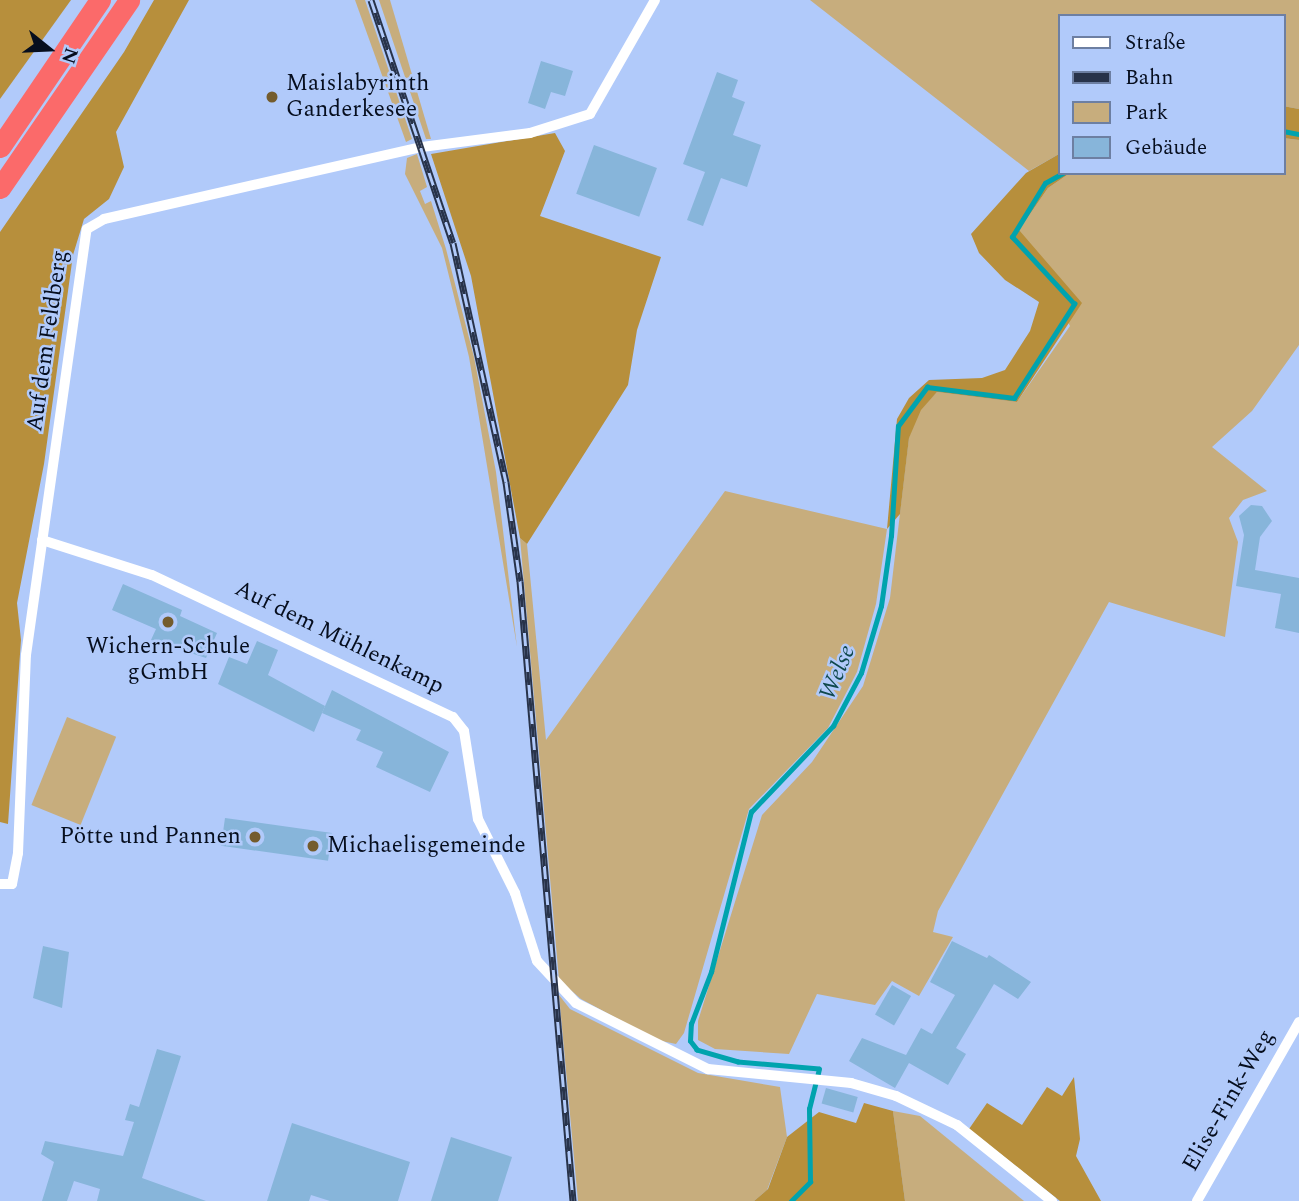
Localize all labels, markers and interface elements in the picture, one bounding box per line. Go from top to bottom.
north arrow [14,14,84,84]
legend [1058,14,1285,175]
text: Straße [1125,27,1186,59]
text: N [53,44,86,67]
text: Bahn [1125,62,1173,94]
place label: Maislabyrinth Ganderkesee [286,70,429,124]
marker: Maislabyrinth Ganderkesee [264,89,280,105]
text: Park [1125,97,1168,129]
text: Gebäude [1125,132,1207,164]
street label: Auf dem Feldberg [22,249,74,433]
street label: Auf dem Mühlenkamp [230,575,448,701]
marker: Wichern-Schule gGmbH [160,614,176,630]
place label: Wichern-Schule gGmbH [86,633,250,687]
water label: Welse [814,641,862,705]
place label: Pötte und Pannen [60,823,241,851]
marker: Pötte und Pannen [247,829,263,845]
place label: Michaelisgemeinde [327,832,526,860]
marker: Michaelisgemeinde [305,838,321,854]
street label: Elise-Fink-Weg [1177,1025,1281,1177]

